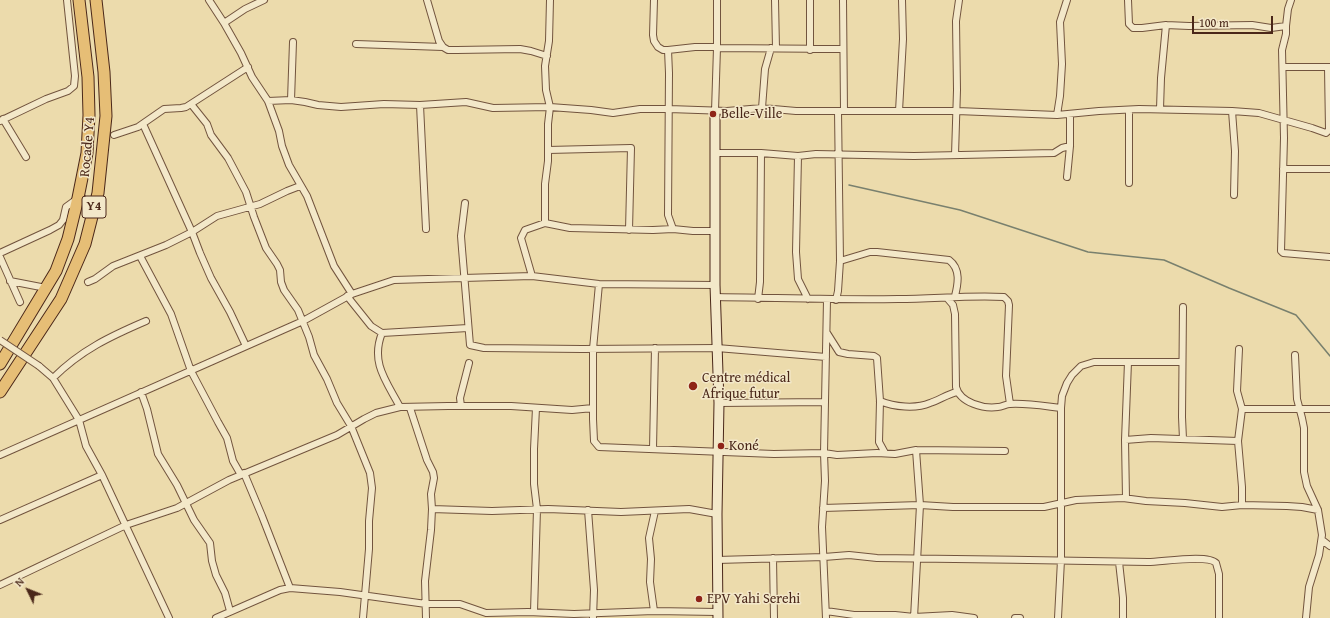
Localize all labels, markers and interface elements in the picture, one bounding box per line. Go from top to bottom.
scale bar [1194,8,1275,34]
text: 100 m [1199,14,1229,31]
place label: Belle-Ville [721,106,782,122]
marker: Belle-Ville [708,109,718,119]
street label: Rocade Y4 [77,116,99,178]
road number: Y4 [82,196,106,218]
place label: Centre médical Afrique futur [702,370,790,402]
marker: Centre médical Afrique futur [687,380,699,392]
place label: Koné [729,438,759,454]
marker: Koné [716,441,726,451]
north arrow [8,570,48,610]
text: N [11,574,28,590]
place label: EPV Yahi Serehi [707,591,800,607]
marker: EPV Yahi Serehi [694,594,704,604]

